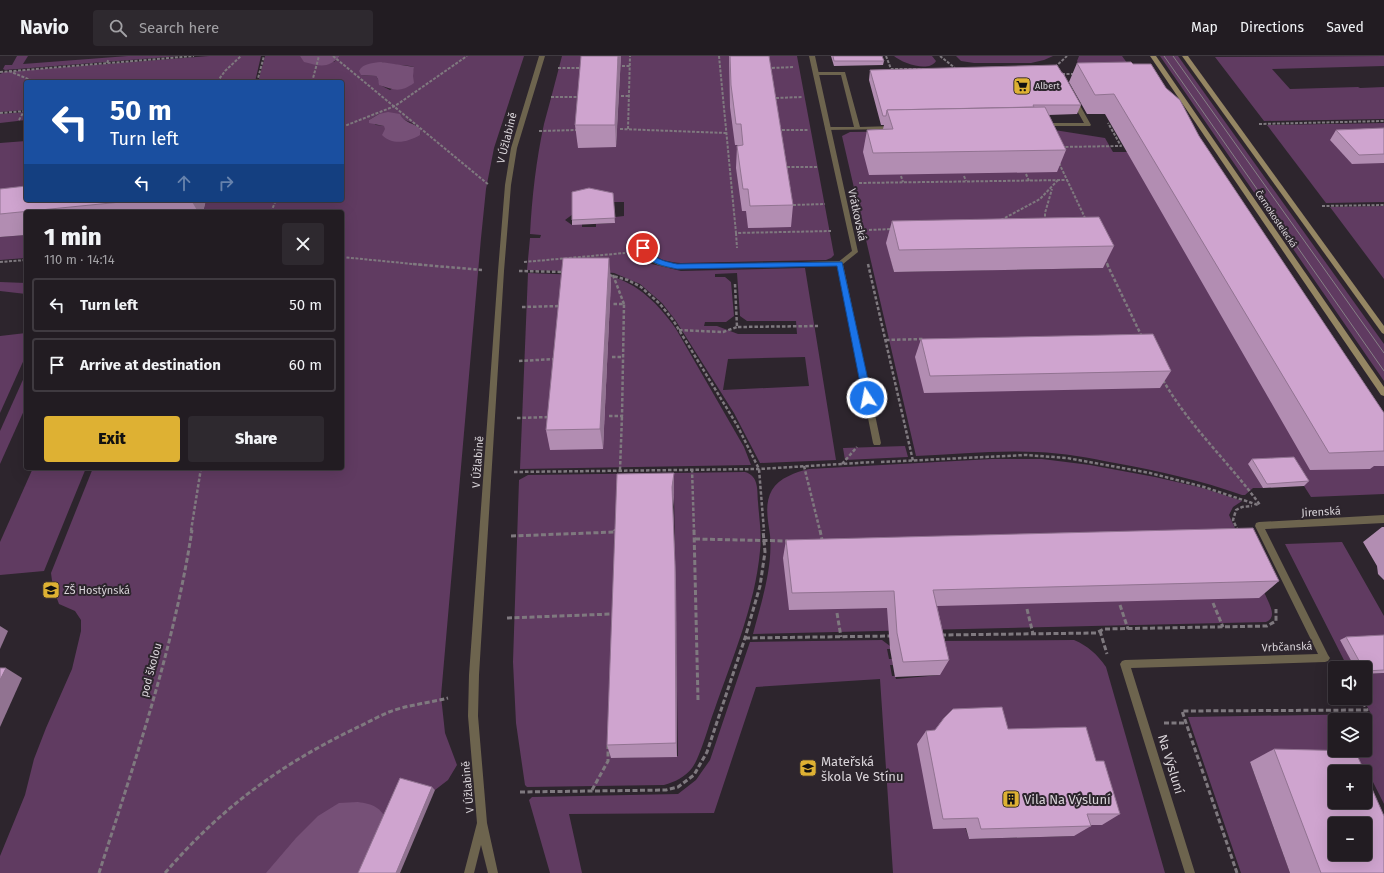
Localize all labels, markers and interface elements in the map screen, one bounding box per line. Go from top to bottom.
search box [93,10,373,46]
text: Navio [20,16,69,39]
icon: search [107,17,129,39]
text: Search here [139,19,219,37]
text: Map [1191,19,1218,36]
text: Directions [1240,19,1304,36]
text: Saved [1326,19,1364,36]
supermarket icon: Albert [1012,76,1032,96]
place label: Albert [1035,81,1061,91]
text: 50 m [110,94,172,127]
icon: left [44,96,96,148]
street label: V Úžlabině [493,111,520,165]
text: Turn left [110,128,179,150]
icon: left [131,172,153,194]
icon: ahead [173,172,195,194]
icon: right [215,172,237,194]
street label: Vrátkovská [845,187,869,243]
street label: Černokostelecká [1253,188,1300,250]
text: 1 min [44,223,102,251]
button: close [282,223,324,265]
pin [626,231,660,265]
icon: arrive [632,237,654,259]
text: 110 m · 14:14 [44,252,115,267]
icon: left [46,294,68,316]
text: Turn left [80,296,138,314]
text: 50 m [289,296,322,314]
icon: arrive [46,354,68,376]
text: Arrive at destination [80,356,221,374]
text: 60 m [289,356,322,374]
position arrow [846,377,888,419]
button: Exit [44,416,180,462]
button: Share [188,416,324,462]
street label: V Úžlabině [469,435,486,489]
street label: Jirenská [1301,504,1341,520]
school or university icon: ZŠ Hostýnská [41,580,61,600]
place label: ZŠ Hostýnská [64,583,130,597]
street label: Vrbčanská [1261,640,1313,654]
street label: pod školou [138,641,164,699]
map controls [1328,661,1372,861]
button: sound [1328,661,1372,705]
button: layers [1328,713,1372,757]
street label: Na Výsluní [1155,732,1187,796]
place label: Mateřská škola Ve Stínu [821,754,904,784]
school or university icon: Mateřská škola Ve Stínu [798,758,818,778]
street label: V Úžlabině [458,760,477,814]
button: + [1328,765,1372,809]
building icon: Vila Na Výsluní [1001,789,1021,809]
place label: Vila Na Výsluní [1024,792,1111,807]
button: − [1328,817,1372,861]

